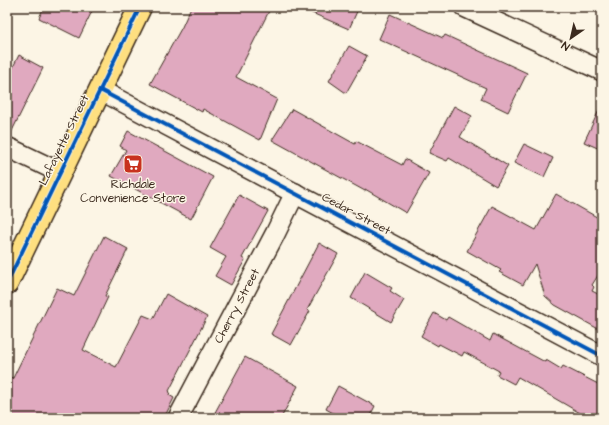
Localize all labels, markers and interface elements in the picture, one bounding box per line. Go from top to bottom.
north arrow [551,18,591,58]
text: N [559,38,573,54]
street label: Lafayette Street [35,92,94,189]
supermarket icon: Richdale Convenience Store [122,153,144,175]
place label: Richdale Convenience Store [80,176,186,207]
street label: Cedar Street [319,189,394,239]
street label: Cherry Street [210,265,265,347]

